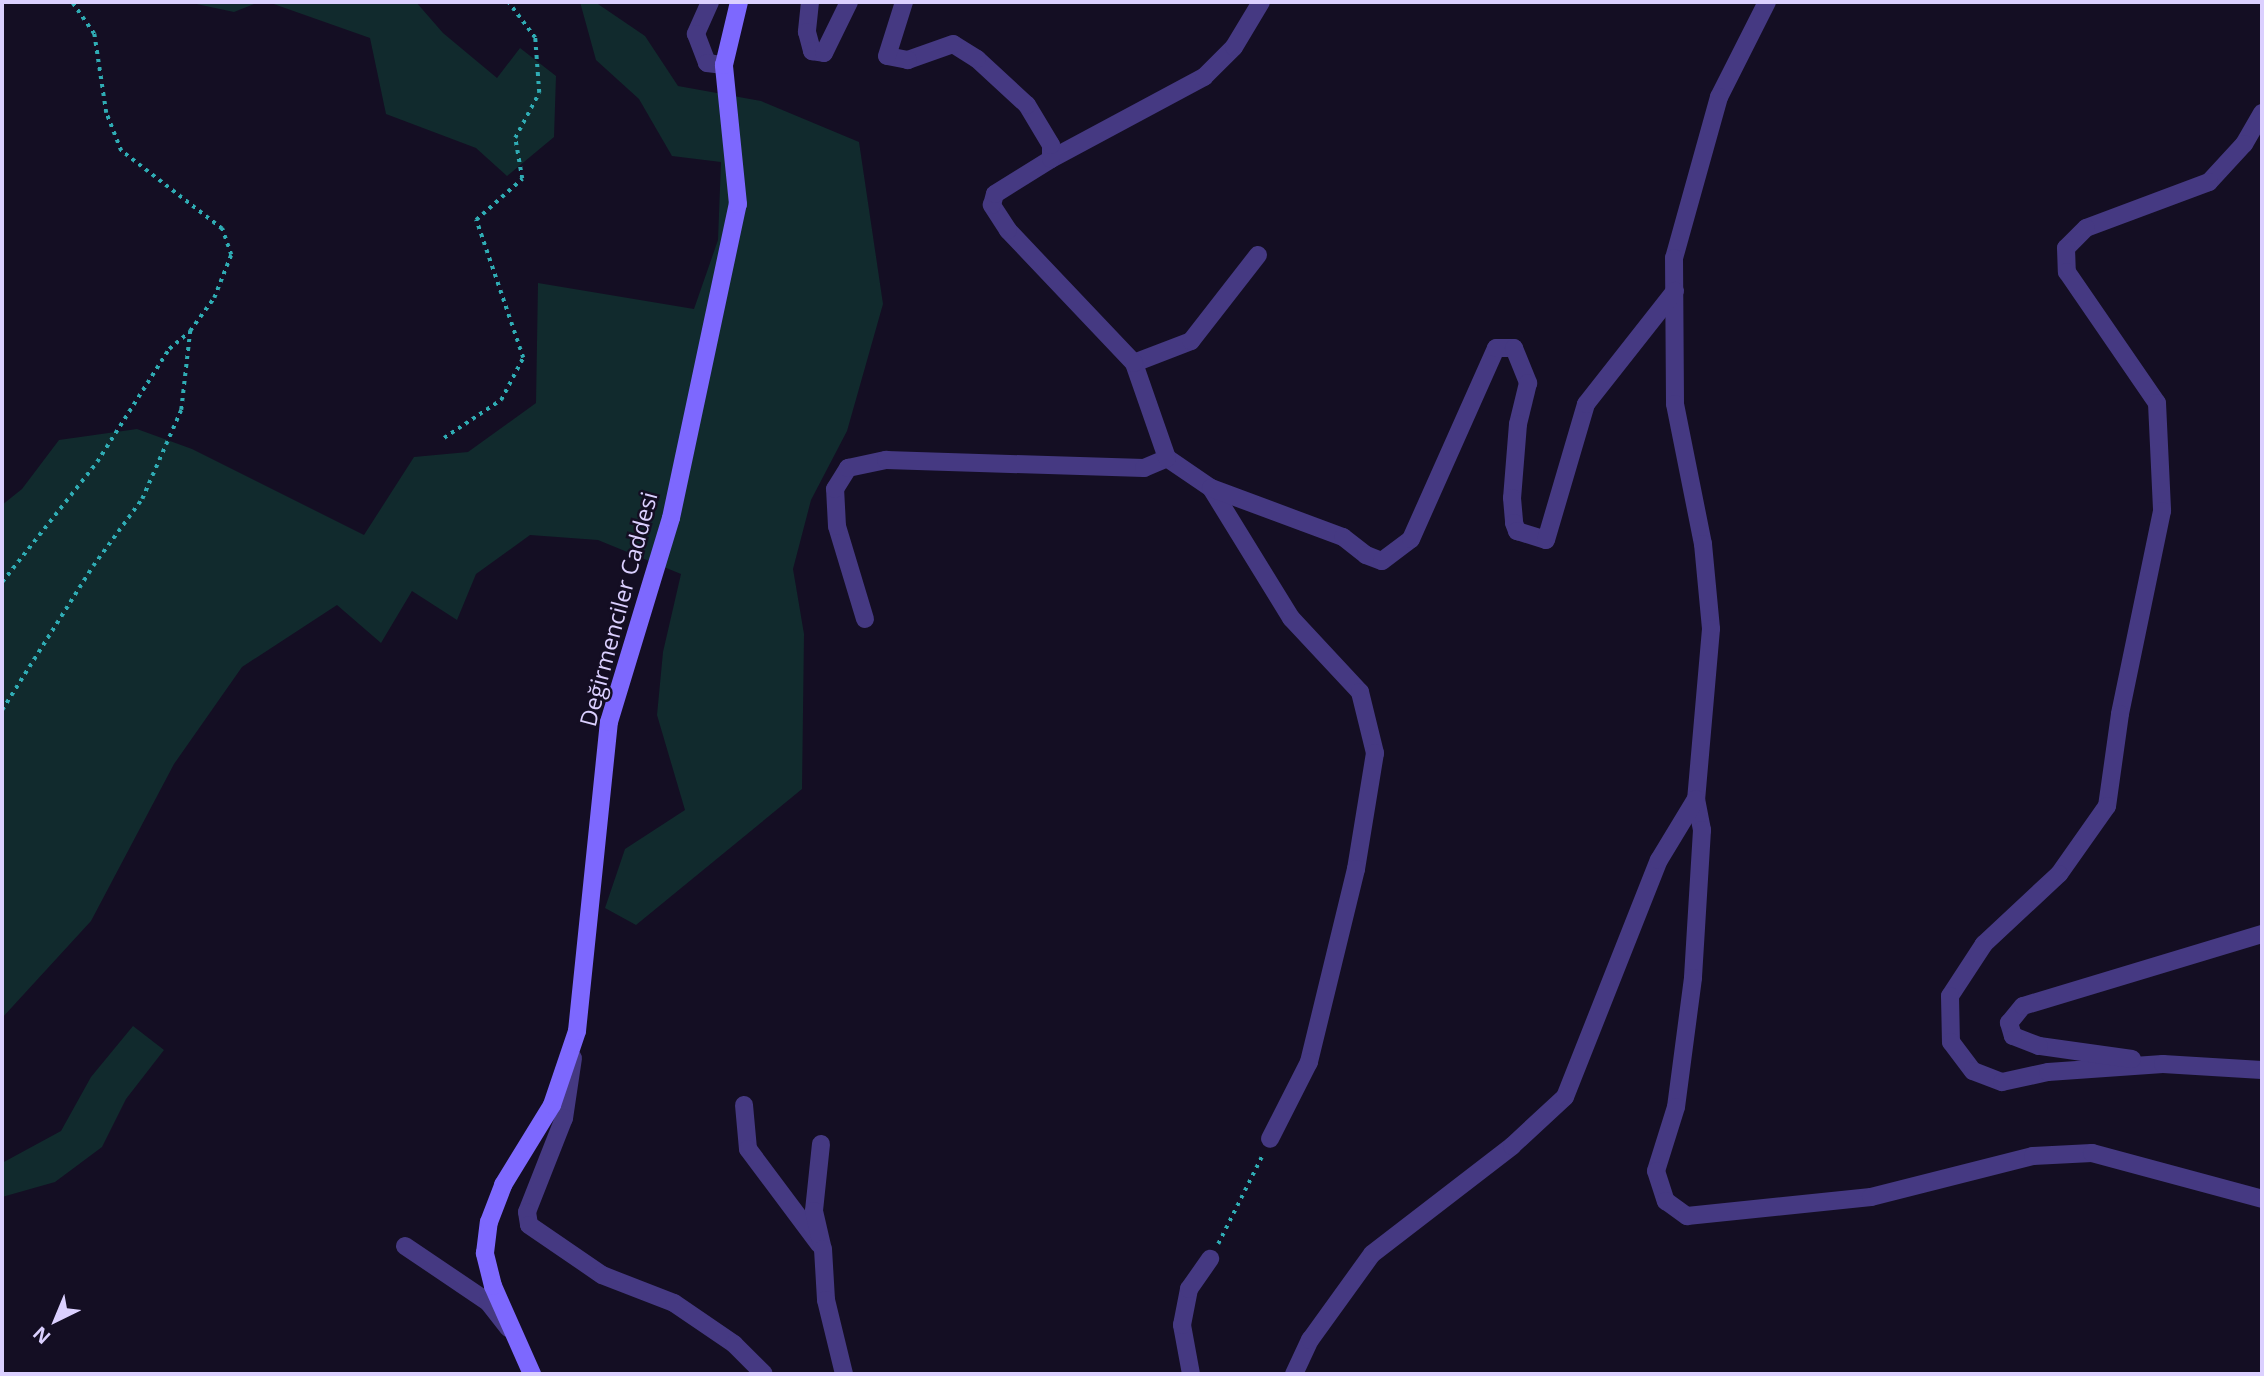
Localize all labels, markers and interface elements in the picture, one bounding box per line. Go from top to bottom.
street label: Değirmenciler Caddesi [573,489,663,729]
north arrow [21,1285,91,1355]
text: N [27,1321,56,1350]

